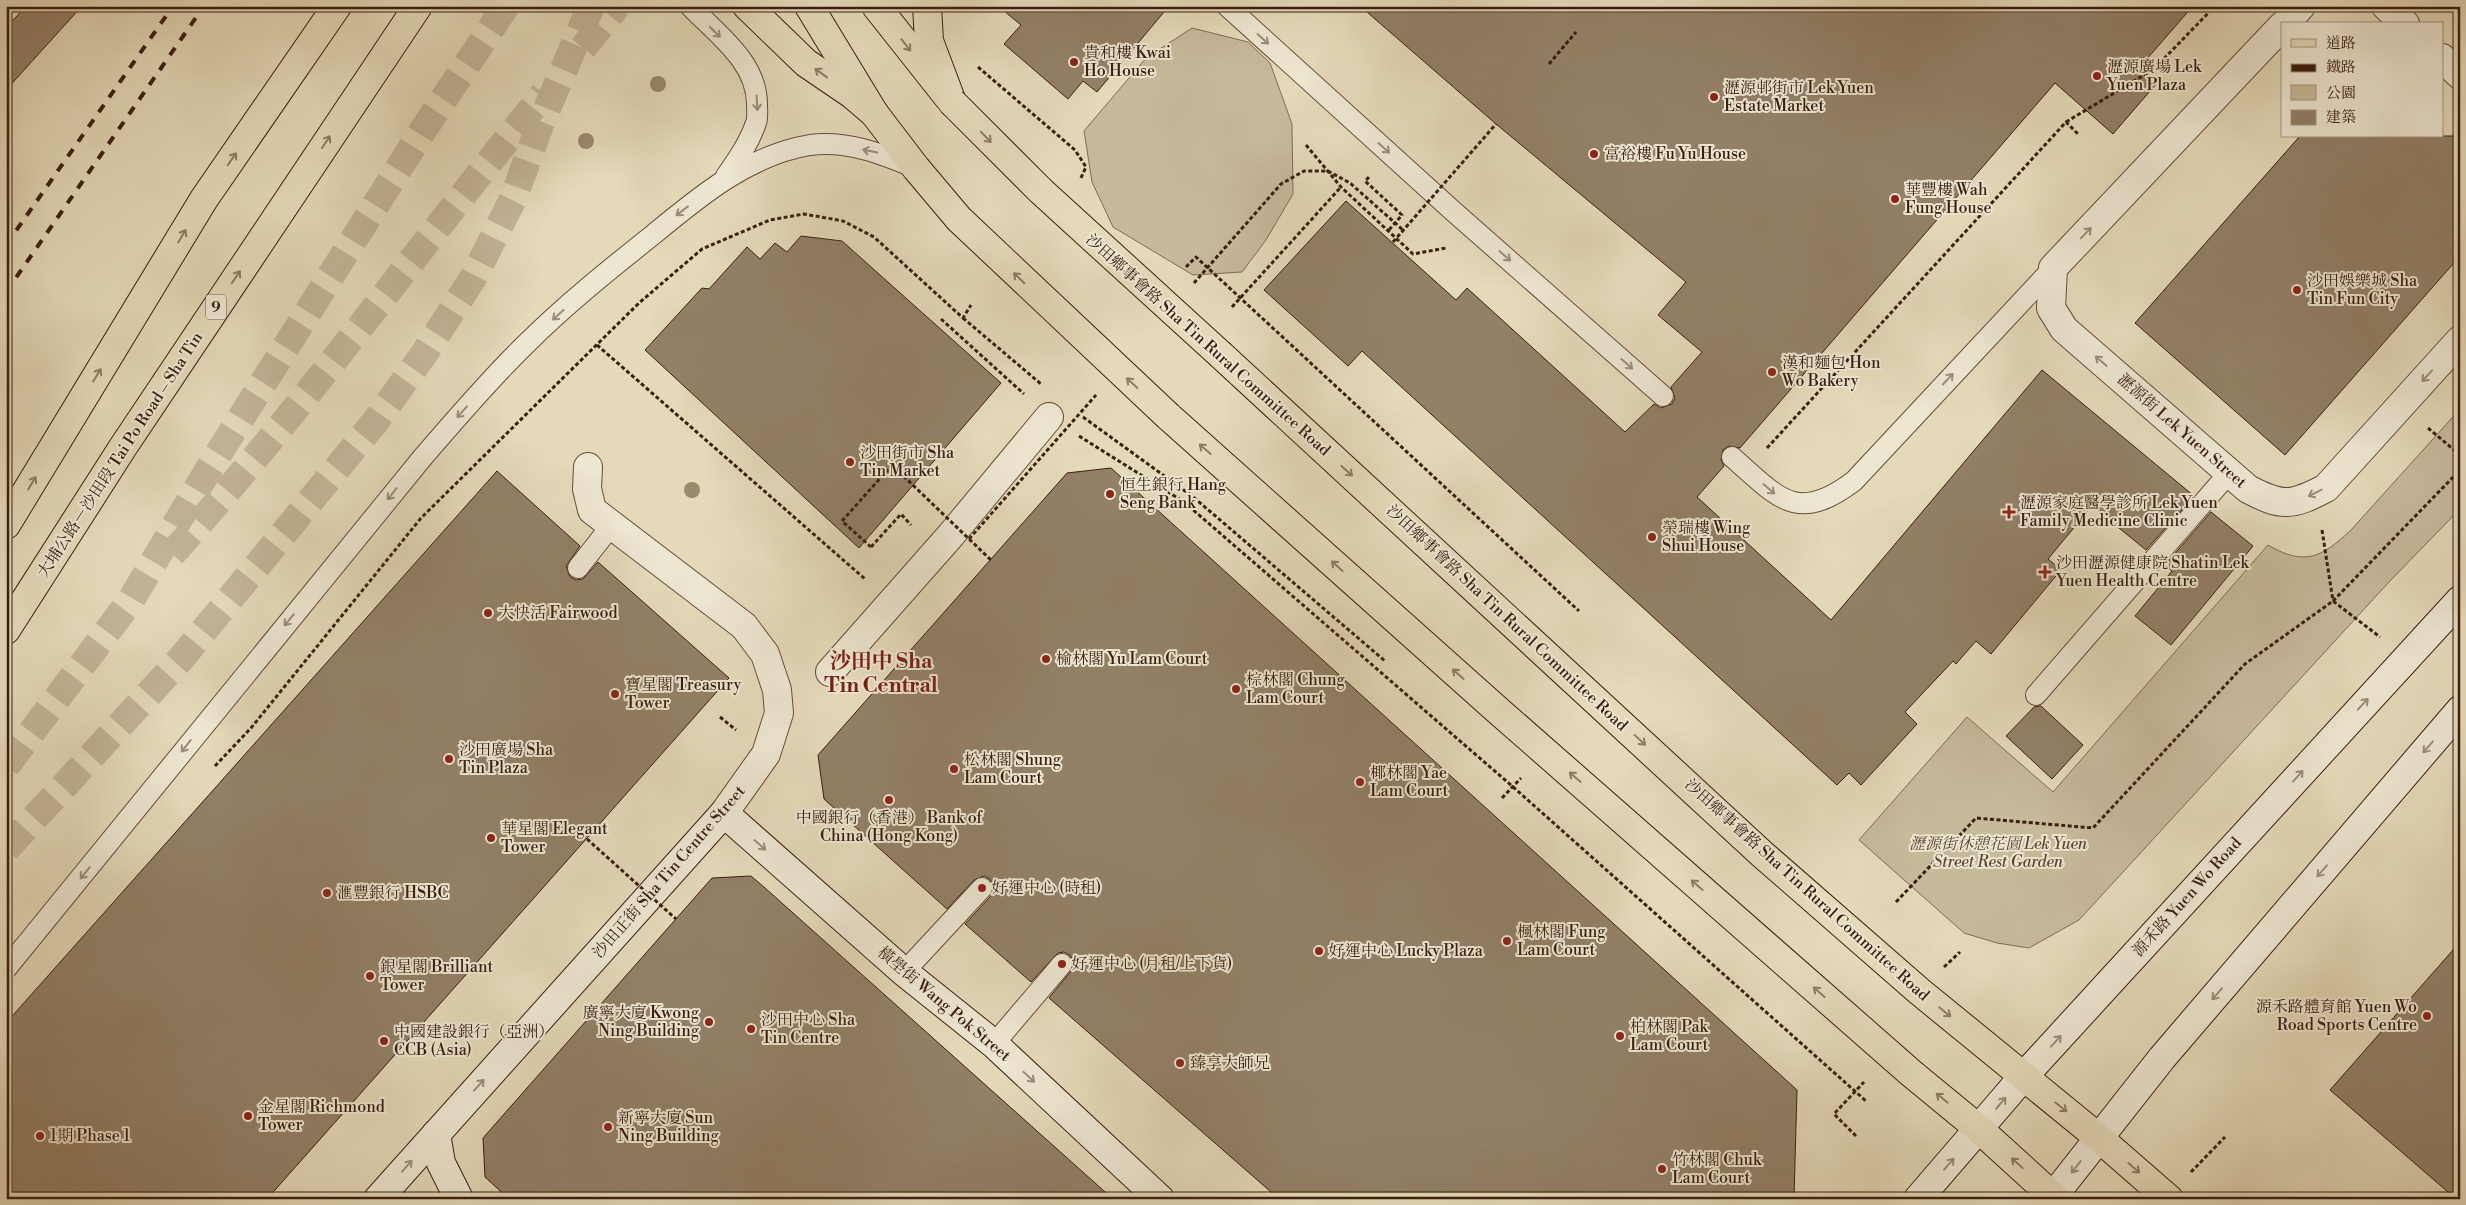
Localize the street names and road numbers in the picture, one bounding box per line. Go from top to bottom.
street label: 沙田鄉事會路 Sha Tin Rural Committee Road [1081,230,1335,460]
road number: 9 [206,294,226,320]
street label: 大埔公路－沙田段 Tai Po Road – Sha Tin [33,328,207,582]
street label: 瀝源街 Lek Yuen Street [2113,369,2251,493]
street label: 沙田鄉事會路 Sha Tin Rural Committee Road [1382,501,1632,735]
street label: 沙田鄉事會路 Sha Tin Rural Committee Road [1680,775,1934,1005]
street label: 沙田正街 Sha Tin Centre Street [588,781,750,963]
street label: 源禾路 Yuen Wo Road [2128,833,2246,961]
street label: 橫壆街 Wang Pok Street [873,942,1015,1066]

